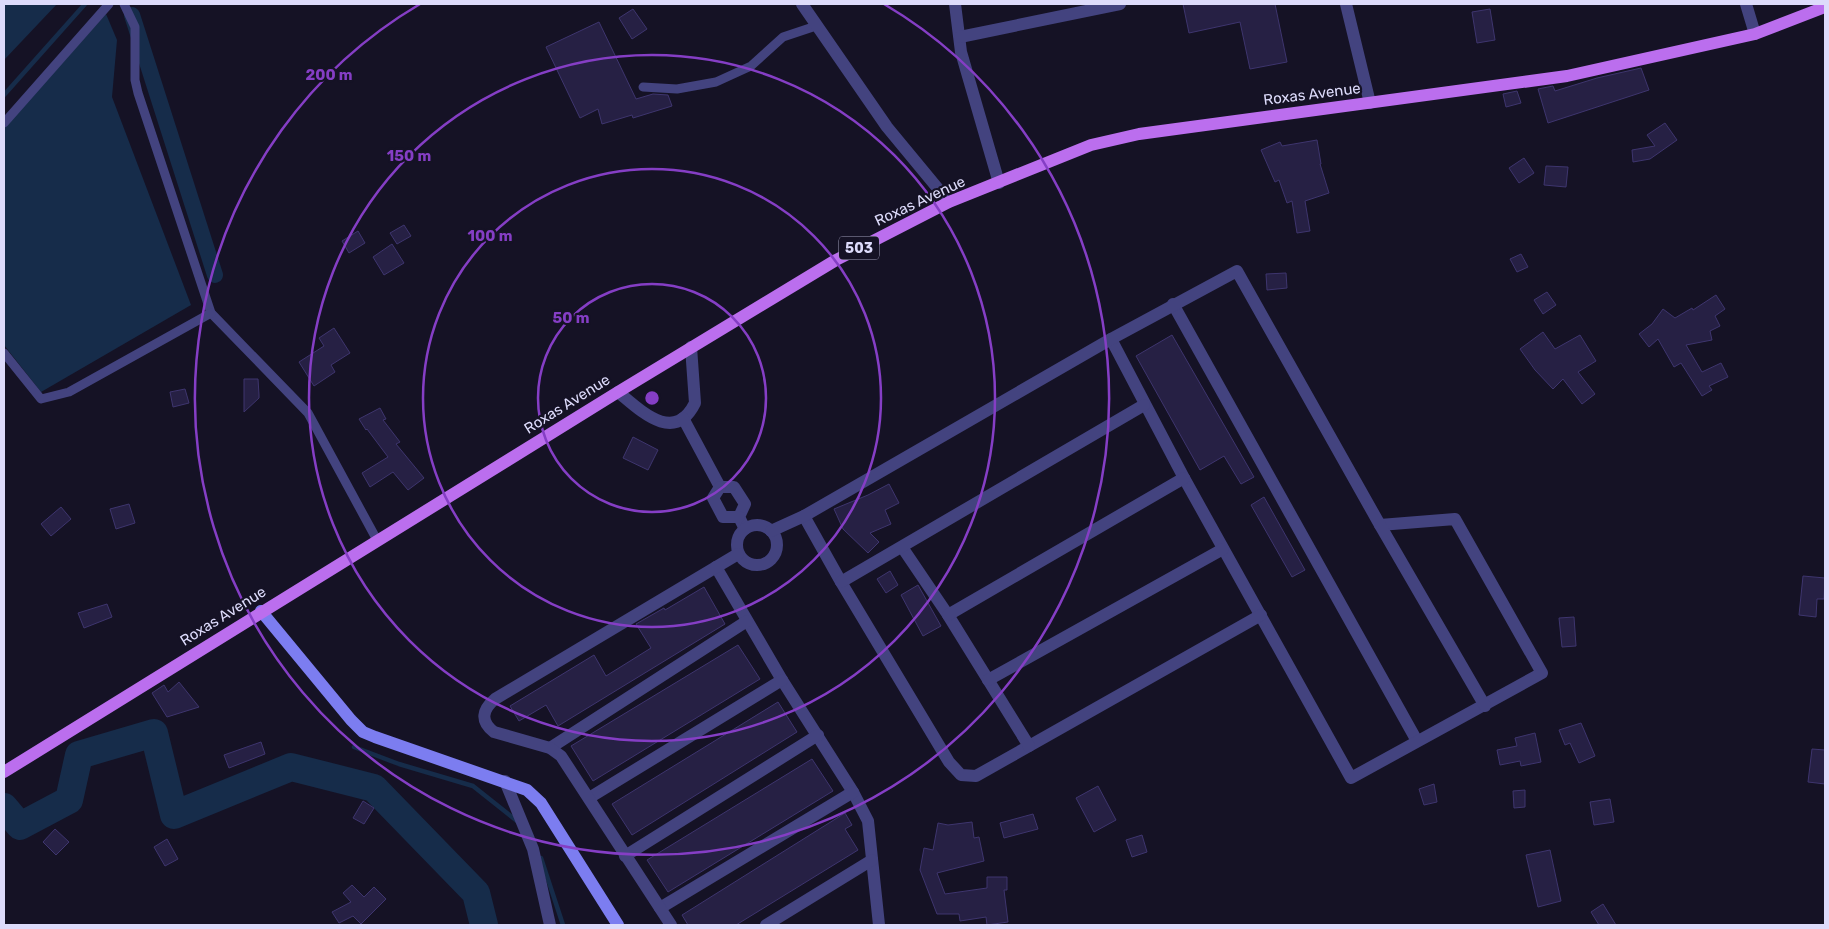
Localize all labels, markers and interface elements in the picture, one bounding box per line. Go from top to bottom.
text: 200 m [305,66,353,84]
street label: Roxas Avenue [1262,79,1362,109]
text: 150 m [387,147,431,165]
street label: Roxas Avenue [872,172,968,230]
text: 100 m [468,227,512,245]
road number: 503 [839,237,879,260]
text: 50 m [553,309,589,327]
street label: Roxas Avenue [521,370,613,438]
centre of rings [643,389,661,407]
street label: Roxas Avenue [177,582,269,650]

